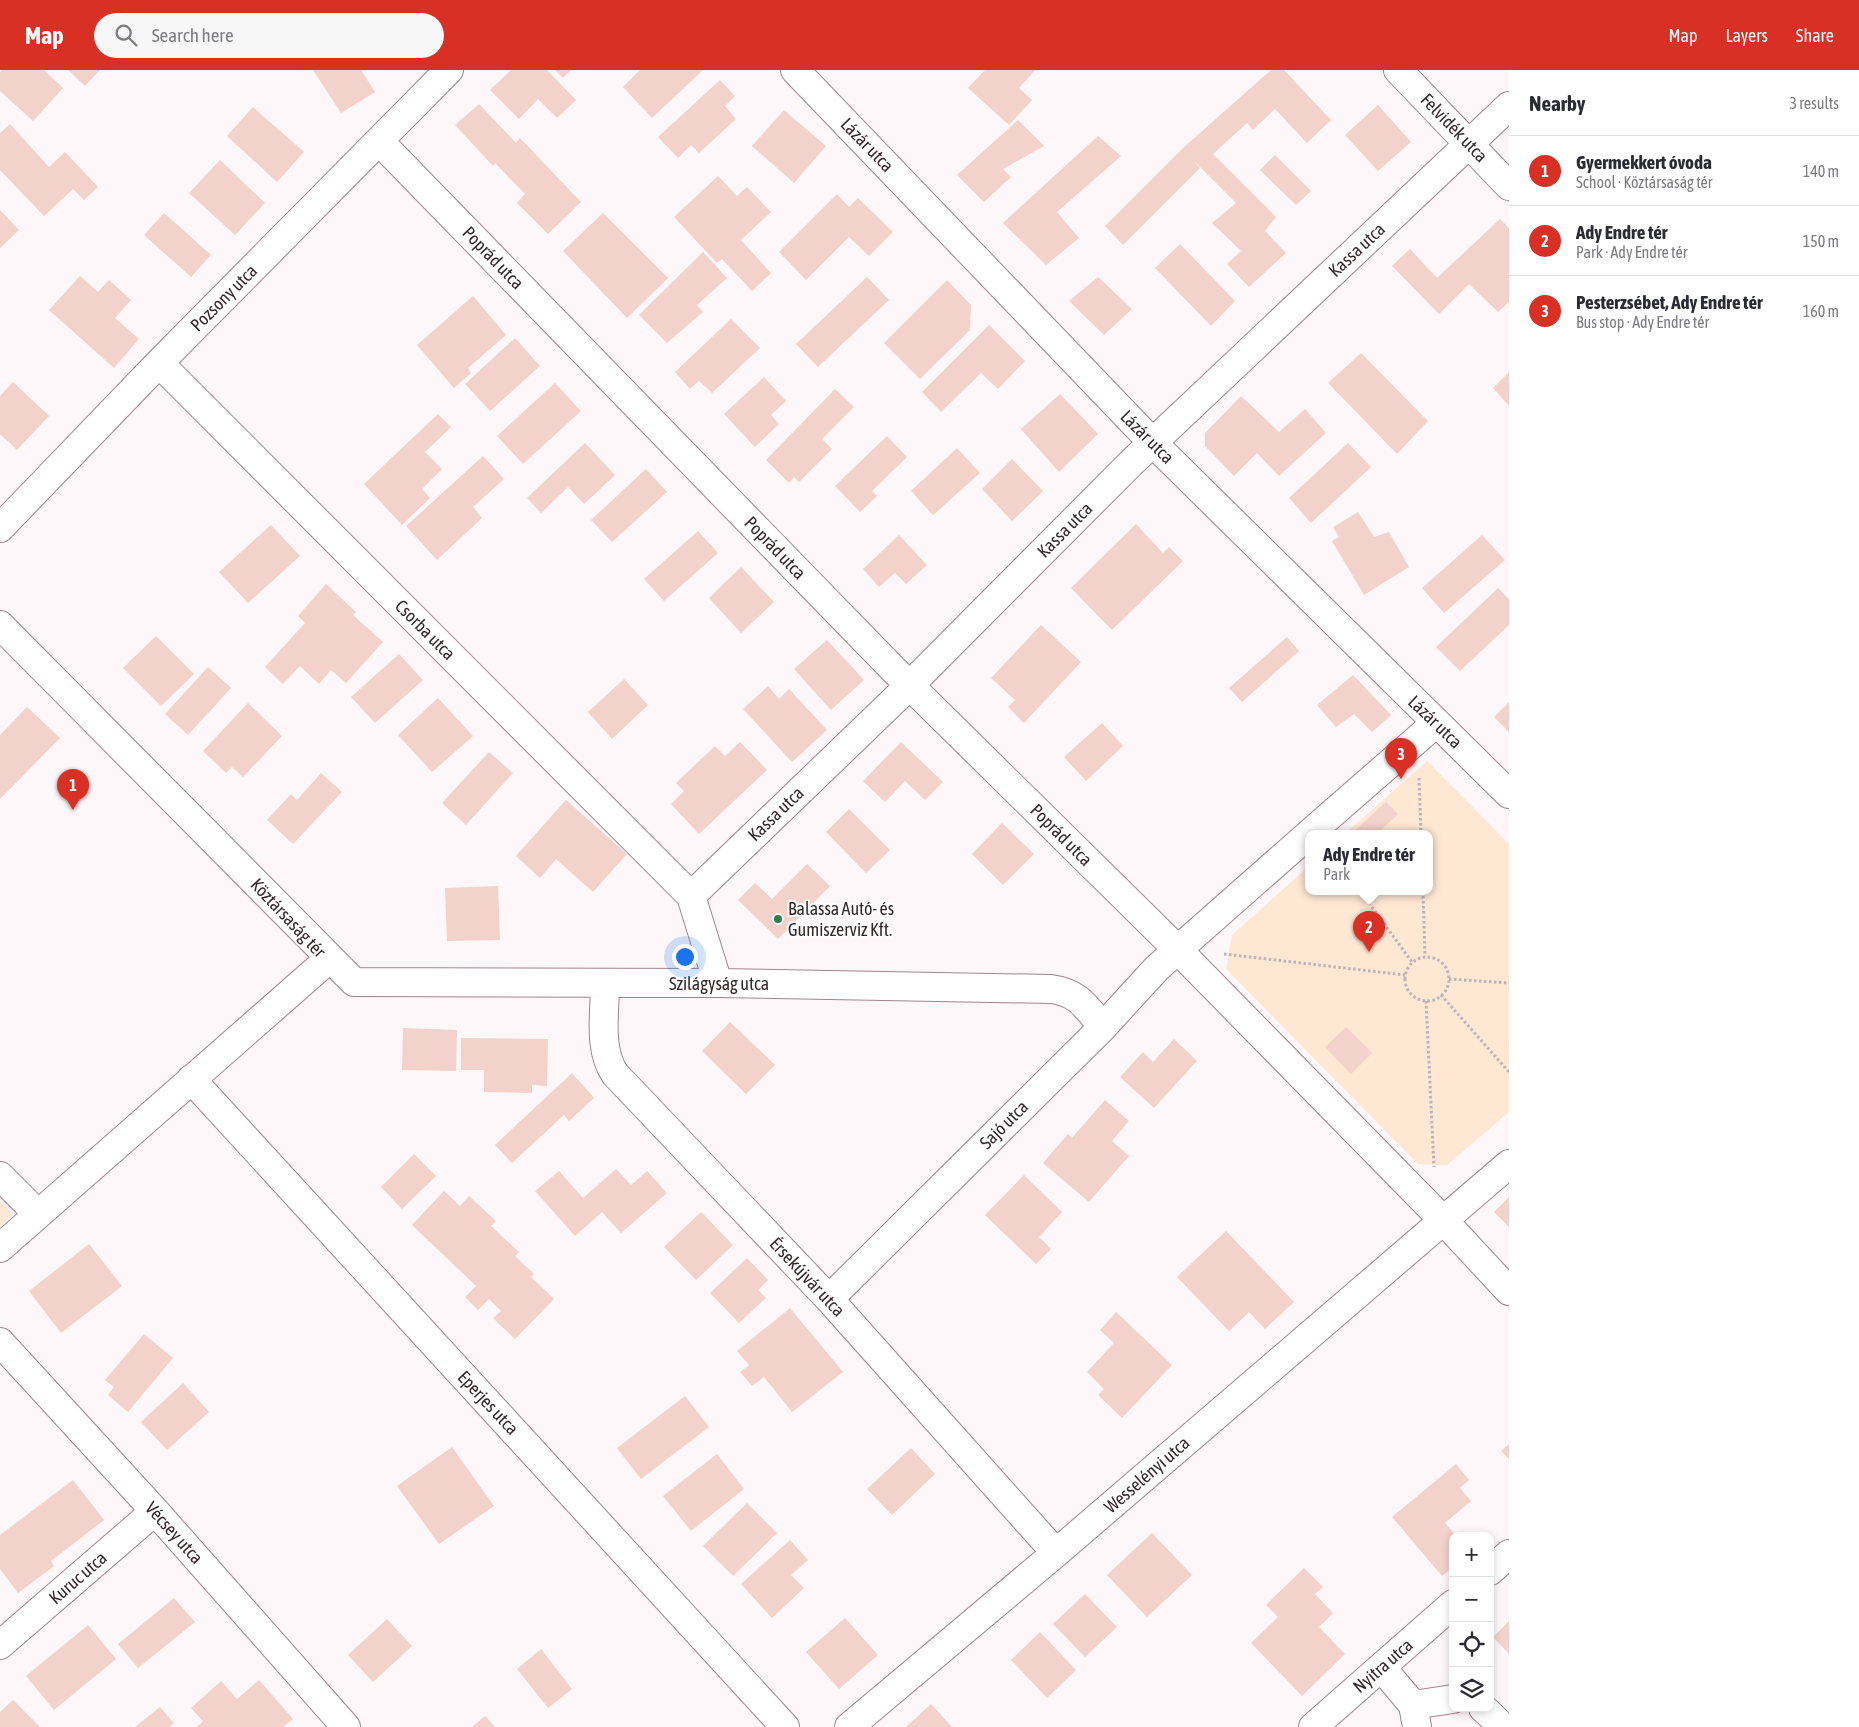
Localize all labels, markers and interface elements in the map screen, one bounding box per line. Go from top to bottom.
search box [94,13,444,58]
icon: search [112,21,140,49]
text: Map [25,22,64,49]
text: Search here [152,24,234,46]
text: Map [1668,25,1697,46]
text: Layers [1725,25,1768,46]
text: Share [1796,25,1834,46]
street label: Felvidék utca [1417,89,1492,166]
text: Nearby [1529,91,1585,115]
text: 3 results [1789,94,1839,112]
street label: Lázár utca [837,113,898,176]
text: Gyermekkert óvoda [1576,151,1712,173]
text: 1 [1541,162,1549,180]
text: 140 m [1803,162,1839,180]
text: School · Köztársaság tér [1576,173,1713,191]
street label: Kassa utca [1324,218,1389,281]
text: Ady Endre tér [1576,221,1667,243]
street label: Poprád utca [458,222,528,293]
text: 2 [1541,232,1549,250]
text: 150 m [1803,232,1839,250]
text: Park · Ady Endre tér [1576,243,1688,261]
street label: Pozsony utca [186,260,261,335]
text: Pesterzsébet, Ady Endre tér [1576,291,1763,313]
text: 3 [1541,302,1549,320]
text: 160 m [1803,302,1839,320]
text: Bus stop · Ady Endre tér [1576,313,1709,331]
street label: Lázár utca [1116,406,1178,468]
street label: Kassa utca [1033,498,1097,562]
street label: Poprád utca [740,512,810,583]
street label: Csorba utca [391,595,460,664]
street label: Lázár utca [1404,691,1467,752]
pin: 3 [1385,738,1417,779]
pin: 1 [57,769,89,810]
street label: Kassa utca [744,782,808,845]
street label: Poprád utca [1026,799,1097,870]
popup [1305,830,1433,895]
text: Ady Endre tér [1323,843,1415,865]
text: Park [1323,865,1350,883]
street label: Köztársaság tér [247,874,331,962]
place label: Balassa Autó- és Gumiszerviz Kft. [788,898,894,940]
pin: 2 [1353,911,1385,952]
marker: Balassa Autó- és Gumiszerviz Kft. [772,913,784,925]
your location [672,944,698,970]
street label: Szilágyság utca [669,973,769,994]
street label: Sajó utca [975,1096,1032,1153]
street label: Érsekújvár utca [765,1233,849,1321]
street label: Eperjes utca [454,1366,523,1439]
street label: Wesselényi utca [1100,1432,1193,1517]
street label: Vécsey utca [141,1497,208,1568]
map controls [1449,1532,1494,1712]
button: + [1449,1532,1494,1577]
street label: Kuruc utca [45,1547,111,1608]
button: − [1449,1577,1494,1622]
button: locate [1449,1622,1494,1667]
street label: Nyitra utca [1349,1634,1417,1697]
button: layers [1449,1667,1494,1712]

